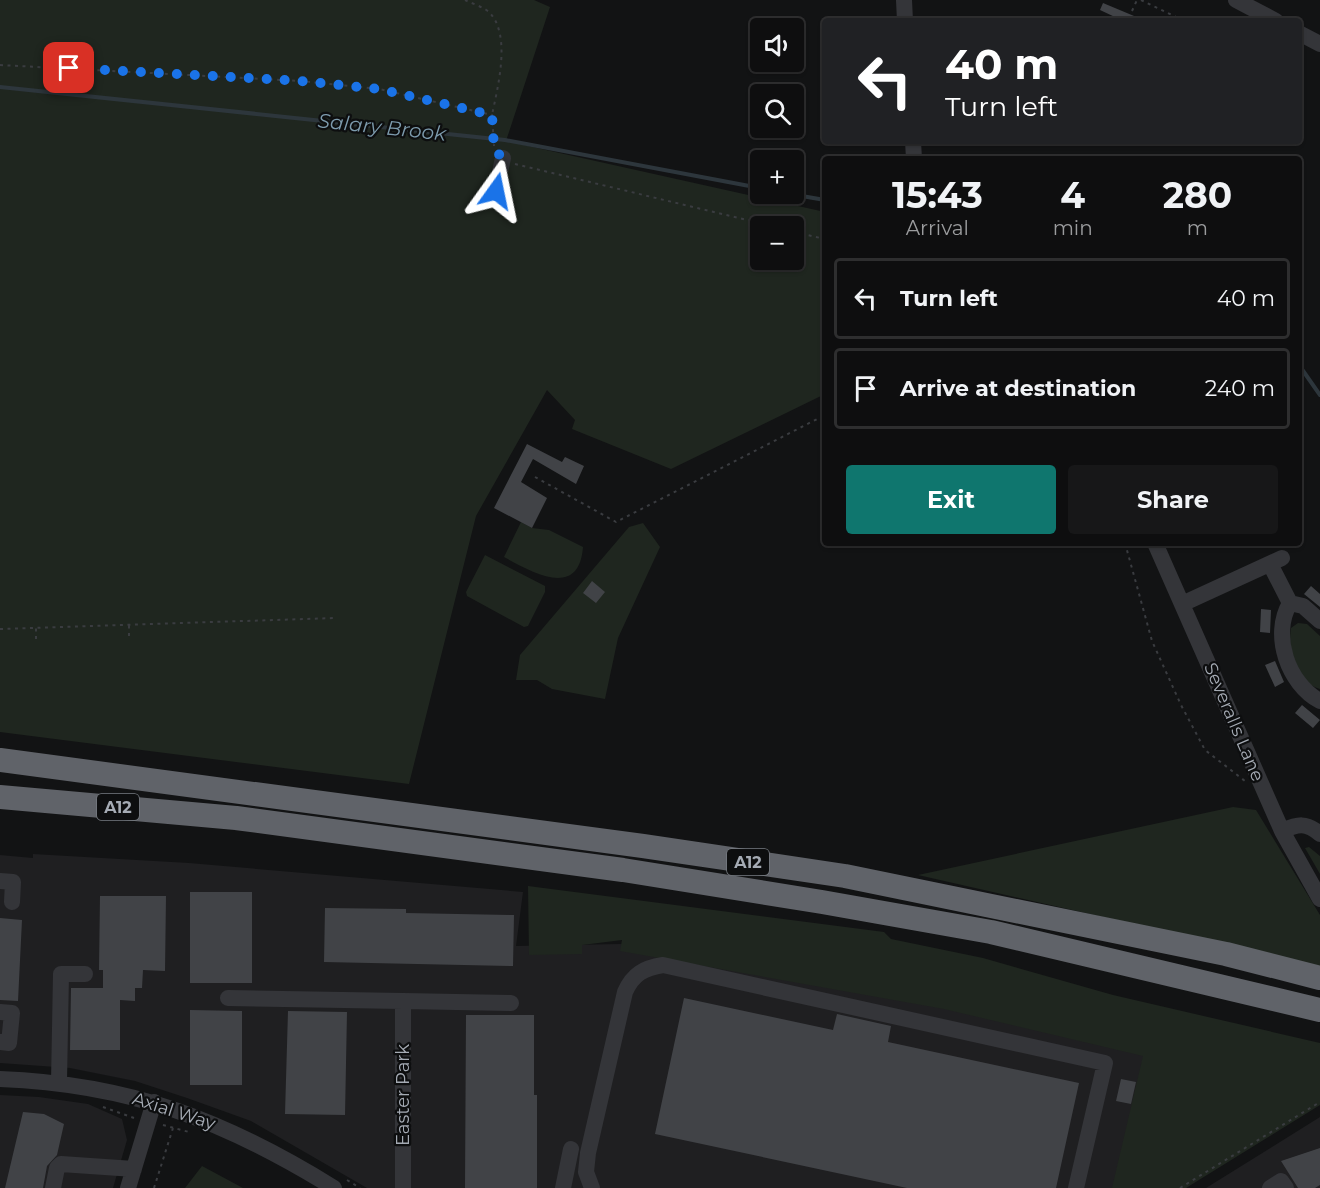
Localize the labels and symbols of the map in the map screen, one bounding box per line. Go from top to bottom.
pin [43,42,94,93]
water label: Salary Brook [317,108,448,146]
position arrow [464,159,528,223]
street label: Severalls Lane [1199,659,1269,785]
road number: A12 [97,794,139,820]
road number: A12 [727,849,769,875]
street label: Easter Park [392,1044,414,1146]
street label: Axial Way [130,1087,219,1135]

